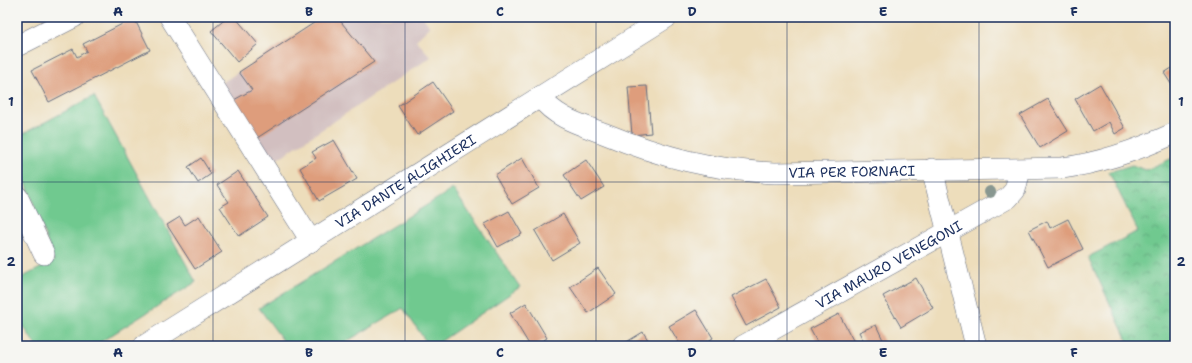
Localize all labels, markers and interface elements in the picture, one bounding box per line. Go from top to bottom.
text: A [113,3,123,20]
text: B [305,3,313,20]
text: C [496,3,504,20]
text: D [687,3,697,20]
text: E [879,3,888,20]
text: F [1070,3,1078,20]
text: 1 [8,93,14,110]
text: 1 [1178,93,1184,110]
street label: VIA DANTE ALIGHIERI [332,130,479,232]
street label: VIA PER FORNACI [788,162,916,182]
street label: VIA MAURO VENEGONI [812,216,965,313]
text: 2 [6,253,16,270]
text: 2 [1176,253,1186,270]
text: A [113,344,123,361]
text: B [305,344,313,361]
text: C [496,344,504,361]
text: D [687,344,697,361]
text: E [879,344,888,361]
text: F [1070,344,1078,361]

